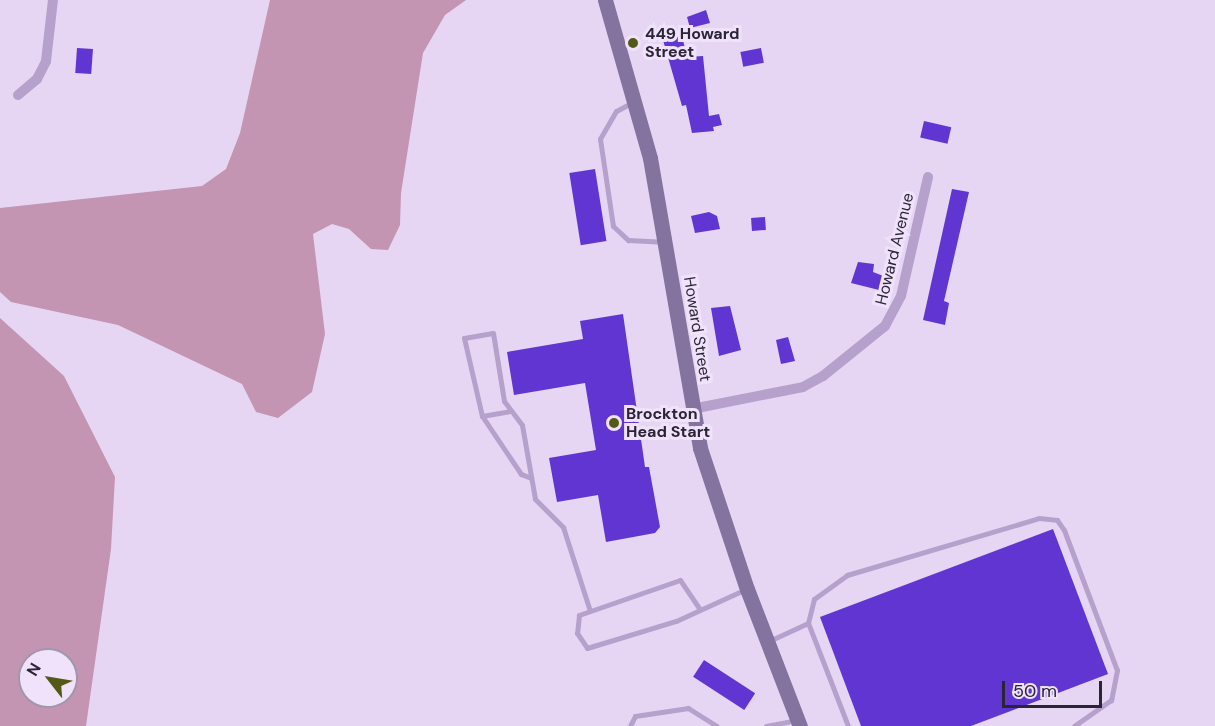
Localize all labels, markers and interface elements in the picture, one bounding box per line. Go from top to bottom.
place label: 449 Howard Street [645,24,740,62]
marker: 449 Howard Street [626,36,640,50]
street label: Howard Avenue [872,191,918,307]
street label: Howard Street [679,275,715,383]
place label: Brockton Head Start [626,404,710,442]
marker: Brockton Head Start [607,416,621,430]
north arrow [18,648,78,708]
text: N [22,659,46,680]
scale bar [1005,669,1106,707]
text: 50 m [1013,679,1057,703]

